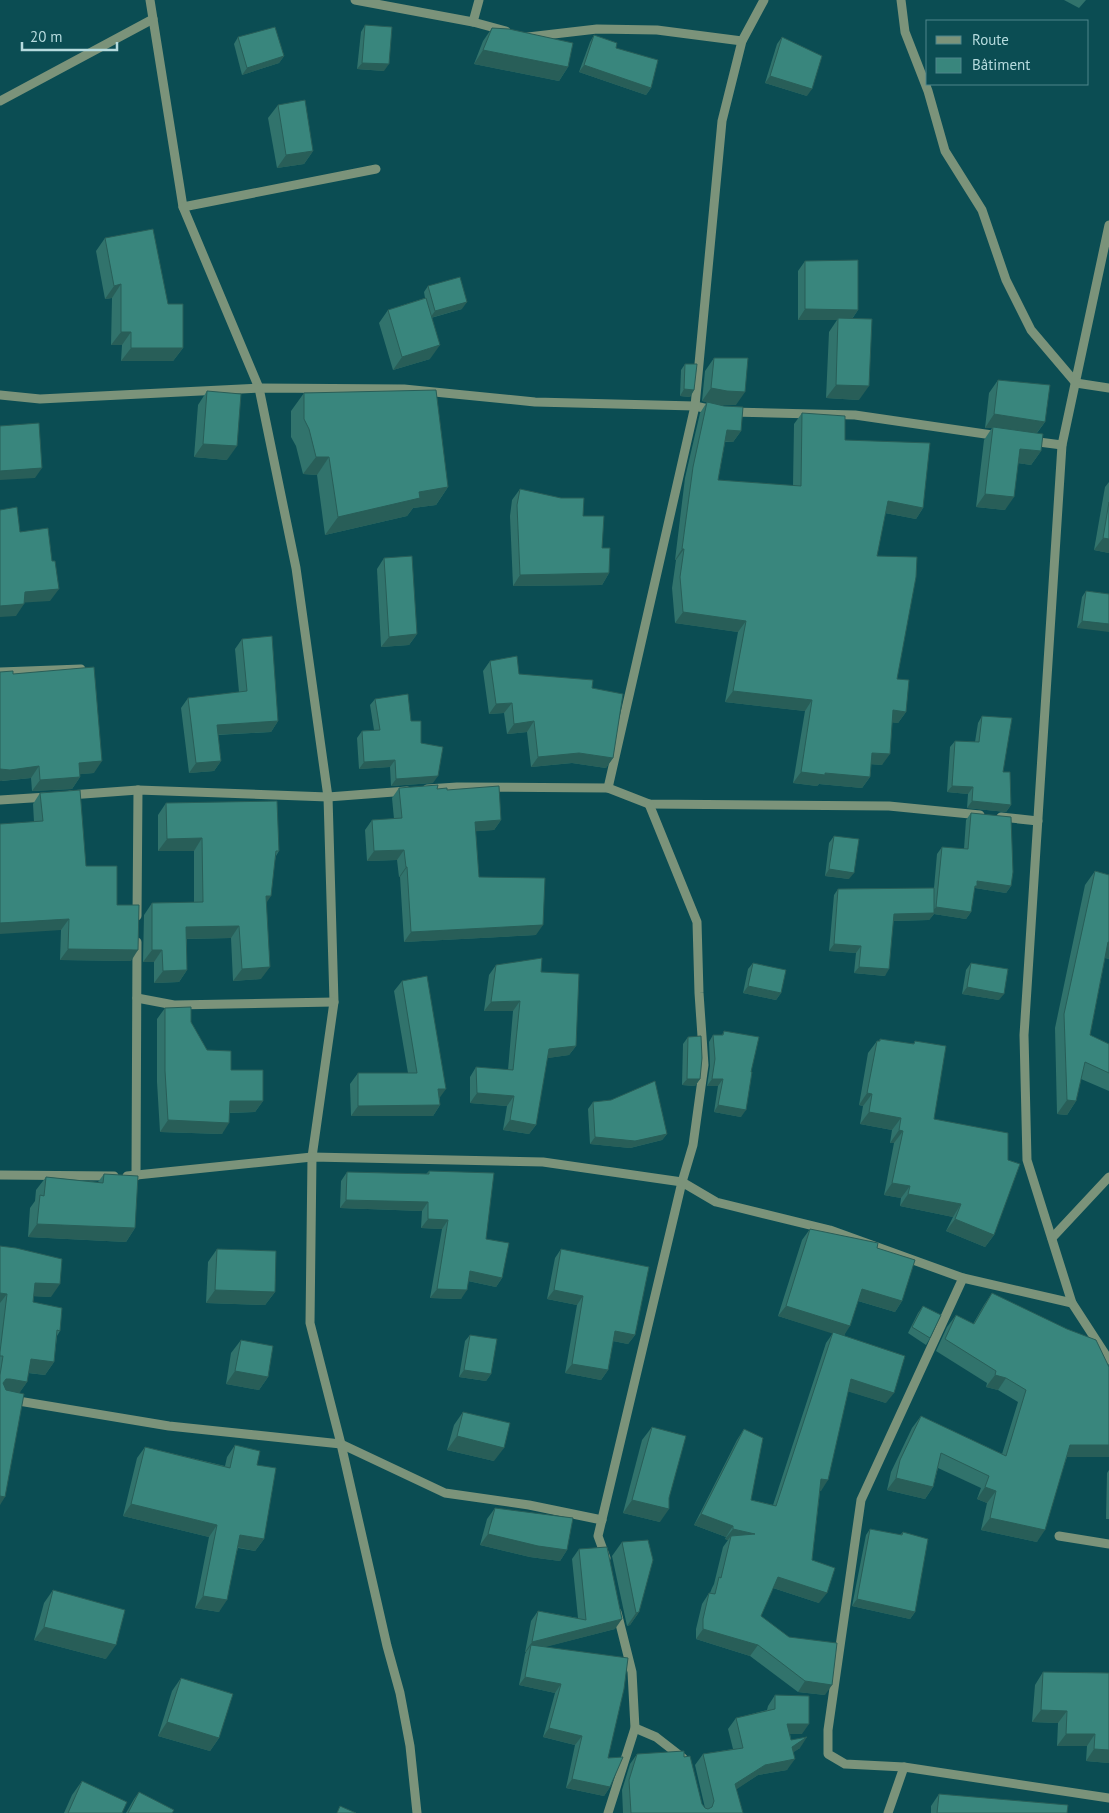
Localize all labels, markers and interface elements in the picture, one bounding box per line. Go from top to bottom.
scale bar [22,20,118,52]
legend [926,20,1089,85]
text: 20 m [30,27,63,46]
text: Route [972,30,1009,49]
text: Bâtiment [972,55,1030,74]

